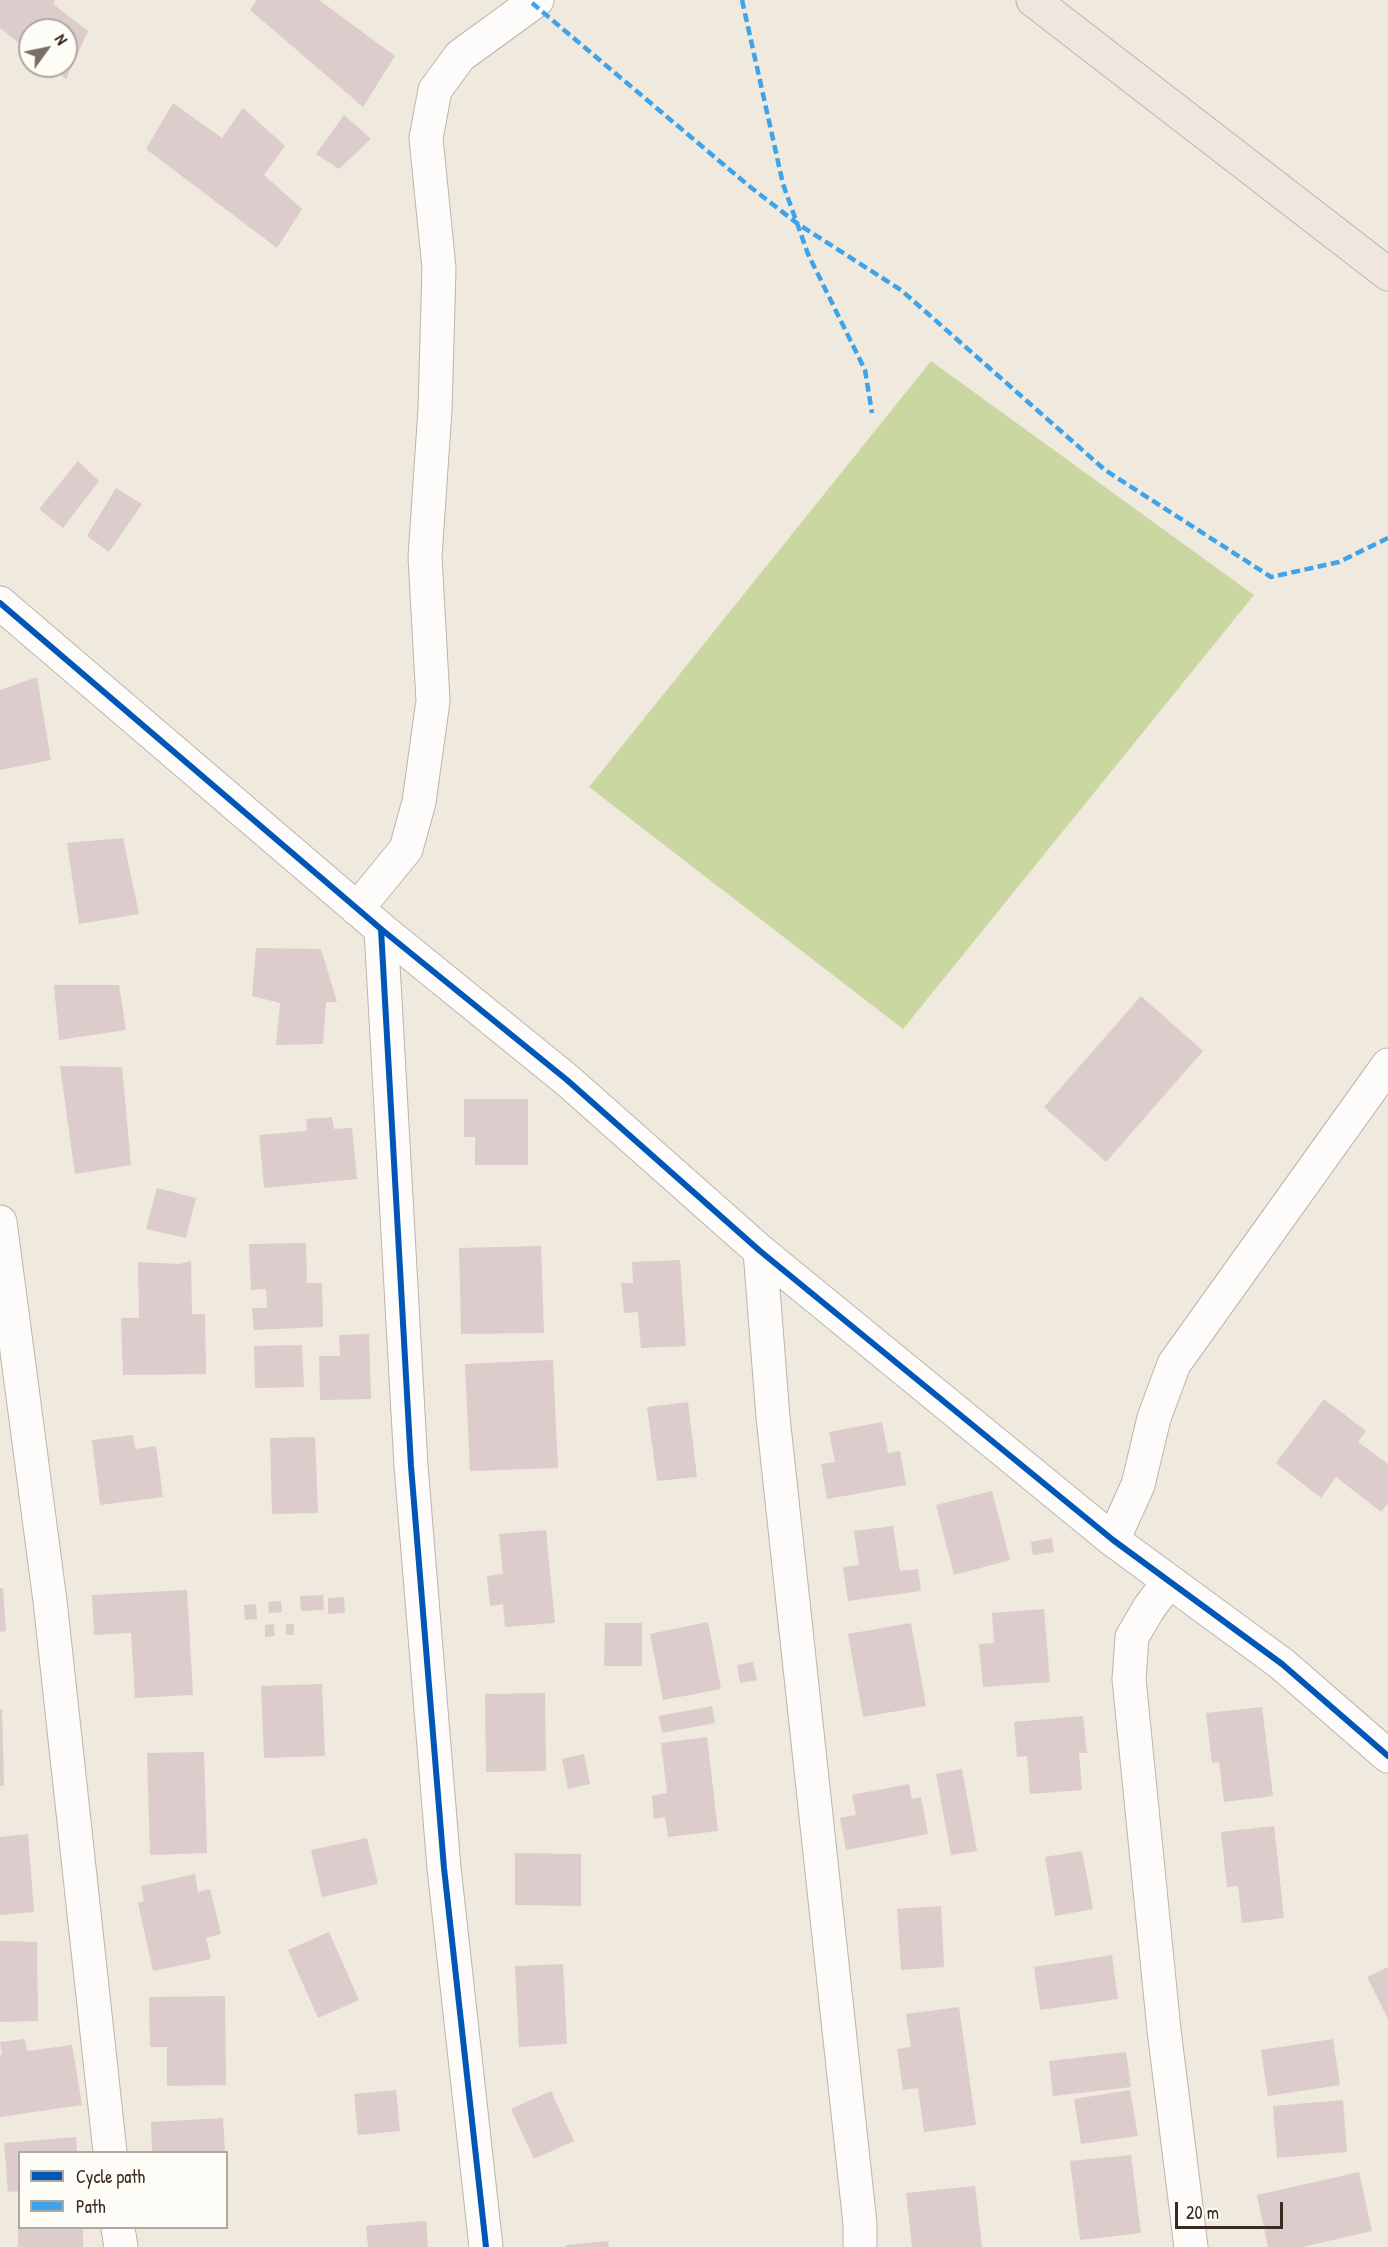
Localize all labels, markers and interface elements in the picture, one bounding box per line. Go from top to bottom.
north arrow [18,18,78,78]
text: N [50,30,73,49]
legend [18,2151,228,2229]
text: Cycle path [76,2164,145,2189]
scale bar [1178,2190,1286,2228]
text: Path [76,2194,105,2219]
text: 20 m [1186,2200,1219,2225]

